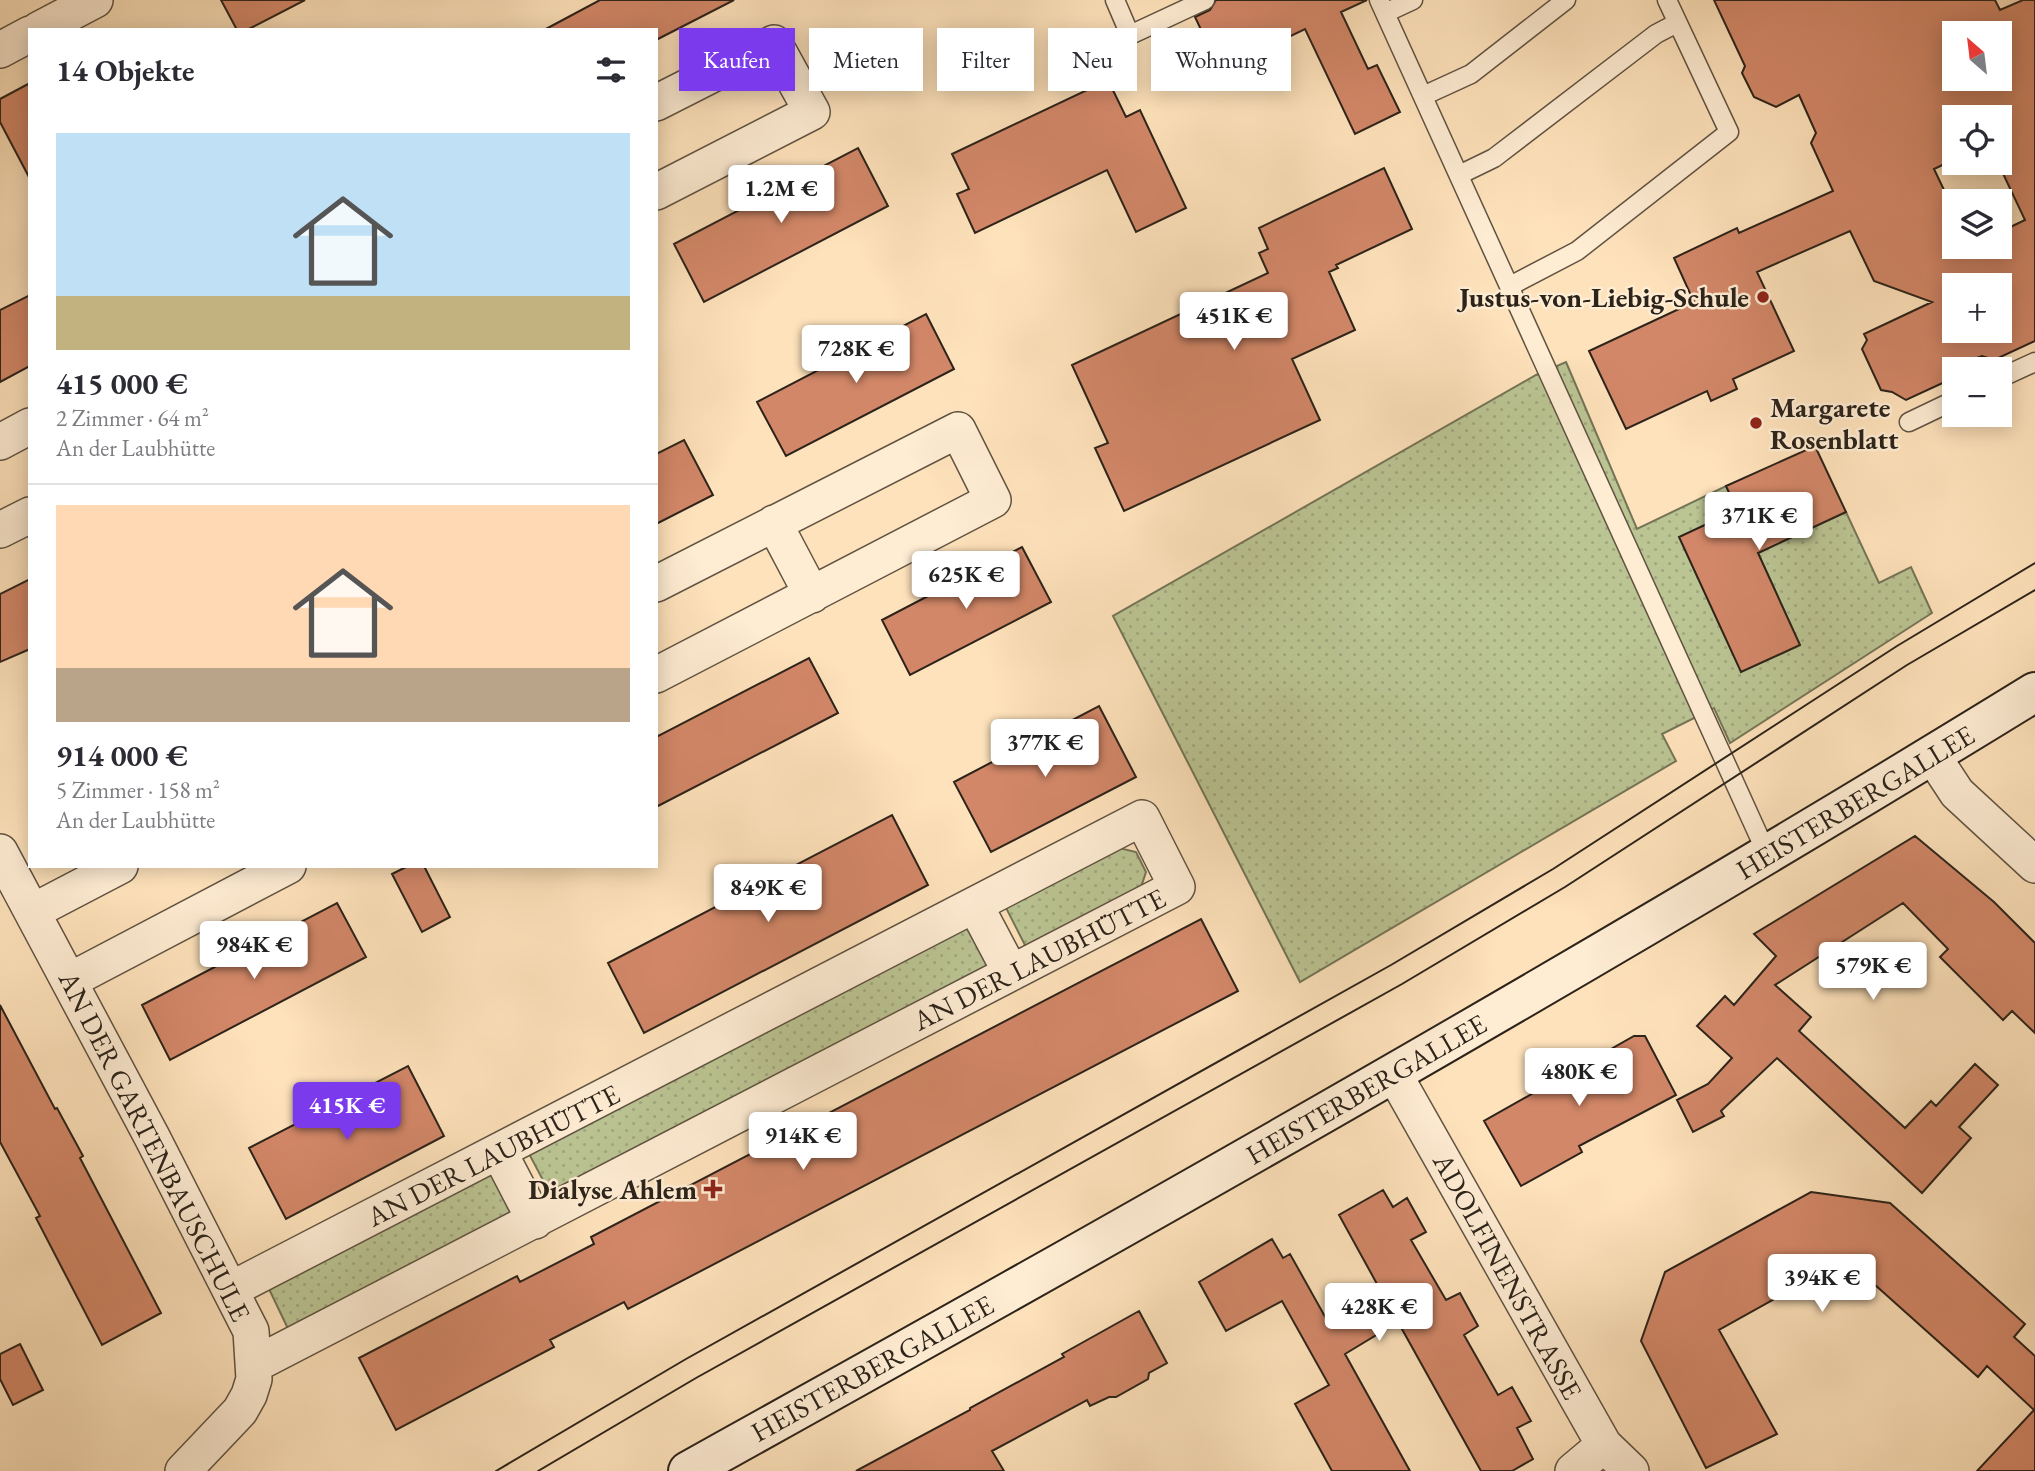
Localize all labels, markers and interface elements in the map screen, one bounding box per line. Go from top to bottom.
north arrow [1942,21,2012,91]
map controls [1942,21,2012,427]
chip: Kaufen [679,28,795,91]
chip: Mieten [809,28,923,91]
chip: Filter [937,28,1034,91]
chip: Neu [1048,28,1137,91]
chip: Wohnung [1151,28,1291,91]
text: 14 Objekte [56,51,195,90]
icon: filters [592,51,630,89]
button: locate [1942,105,2012,175]
pin: 1.2M € [724,166,838,225]
text: 1.2M € [744,173,818,203]
icon: home [280,178,406,304]
button: layers [1942,189,2012,259]
button: + [1942,273,2012,343]
place label: Justus-von-Liebig-Schule [1456,279,1749,315]
marker: Justus-von-Liebig-Schule [1755,289,1771,305]
pin: 451K € [1177,292,1291,352]
text: 451K € [1196,300,1272,330]
pin: 728K € [799,326,913,385]
text: 728K € [818,333,894,363]
button: − [1942,357,2012,427]
text: 415 000 € [56,364,188,403]
place label: Margarete Rosenblatt [1770,389,1899,457]
text: 2 Zimmer · 64 m² [56,403,209,433]
marker: Margarete Rosenblatt [1748,415,1764,431]
text: An der Laubhütte [56,433,215,463]
pin: 371K € [1702,492,1816,552]
text: 371K € [1721,500,1797,530]
icon: home [280,550,406,676]
pin: 625K € [909,552,1023,611]
text: 625K € [928,559,1004,589]
street label: HEISTERBERGALLEE [1729,716,1981,887]
pin: 377K € [988,720,1102,779]
text: 377K € [1007,727,1083,757]
text: 914 000 € [56,736,188,775]
text: 5 Zimmer · 158 m² [56,775,220,805]
text: An der Laubhütte [56,805,215,835]
pin: 849K € [711,864,825,924]
text: 849K € [730,872,806,902]
street label: AN DER LAUBHÜTTE [906,880,1172,1039]
pin: 984K € [197,922,311,981]
text: 984K € [216,929,292,959]
pin: 579K € [1816,942,1930,1002]
text: 579K € [1835,950,1911,980]
street label: AN DER GARTENBAUSCHULE [50,964,259,1327]
street label: HEISTERBERGALLEE [1239,1005,1493,1173]
pin: 480K € [1522,1048,1636,1108]
text: 480K € [1541,1056,1617,1086]
street label: AN DER LAUBHÜTTE [360,1076,626,1235]
pin: 415K € [290,1082,404,1142]
text: 415K € [309,1090,385,1120]
pin: 914K € [746,1112,860,1172]
text: 914K € [765,1120,841,1150]
street label: ADOLFINENSTRASSE [1425,1146,1591,1406]
place label: Dialyse Ahlem [528,1171,697,1207]
marker: Dialyse Ahlem [703,1179,723,1199]
pin: 394K € [1765,1254,1879,1314]
text: 394K € [1784,1262,1860,1292]
pin: 428K € [1322,1284,1436,1343]
street label: HEISTERBERGALLEE [744,1286,1000,1450]
text: 428K € [1341,1291,1417,1321]

